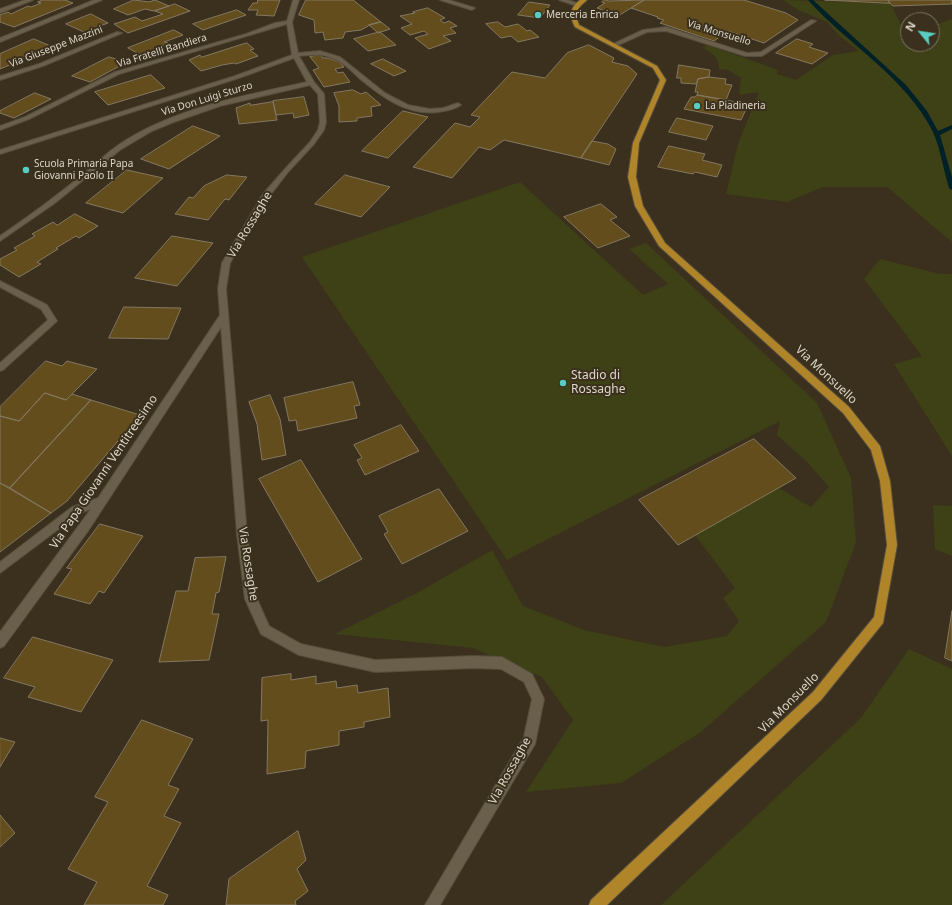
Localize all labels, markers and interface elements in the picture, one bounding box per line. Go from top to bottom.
place label: Merceria Enrica [546,9,619,21]
marker: Merceria Enrica [533,10,543,20]
north arrow [900,12,940,52]
street label: Via Monsuello [686,18,752,48]
text: N [901,19,919,34]
street label: Via Giuseppe Mazzini [8,24,104,70]
street label: Via Fratelli Bandiera [116,32,208,70]
street label: Via Don Luigi Sturzo [160,79,254,119]
place label: La Piadineria [705,100,766,112]
marker: La Piadineria [692,101,702,111]
place label: Scuola Primaria Papa Giovanni Paolo II [34,158,133,182]
marker: Scuola Primaria Papa Giovanni Paolo II [21,165,31,175]
street label: Via Rossaghe [225,189,275,261]
street label: Via Monsuello [792,343,860,407]
place label: Stadio di Rossaghe [571,369,626,397]
marker: Stadio di Rossaghe [558,378,568,388]
street label: Via Papa Giovanni Ventitreesimo [47,392,161,552]
street label: Via Rossaghe [235,526,261,602]
street label: Via Monsuello [756,670,822,736]
street label: Via Rossaghe [486,735,534,807]

